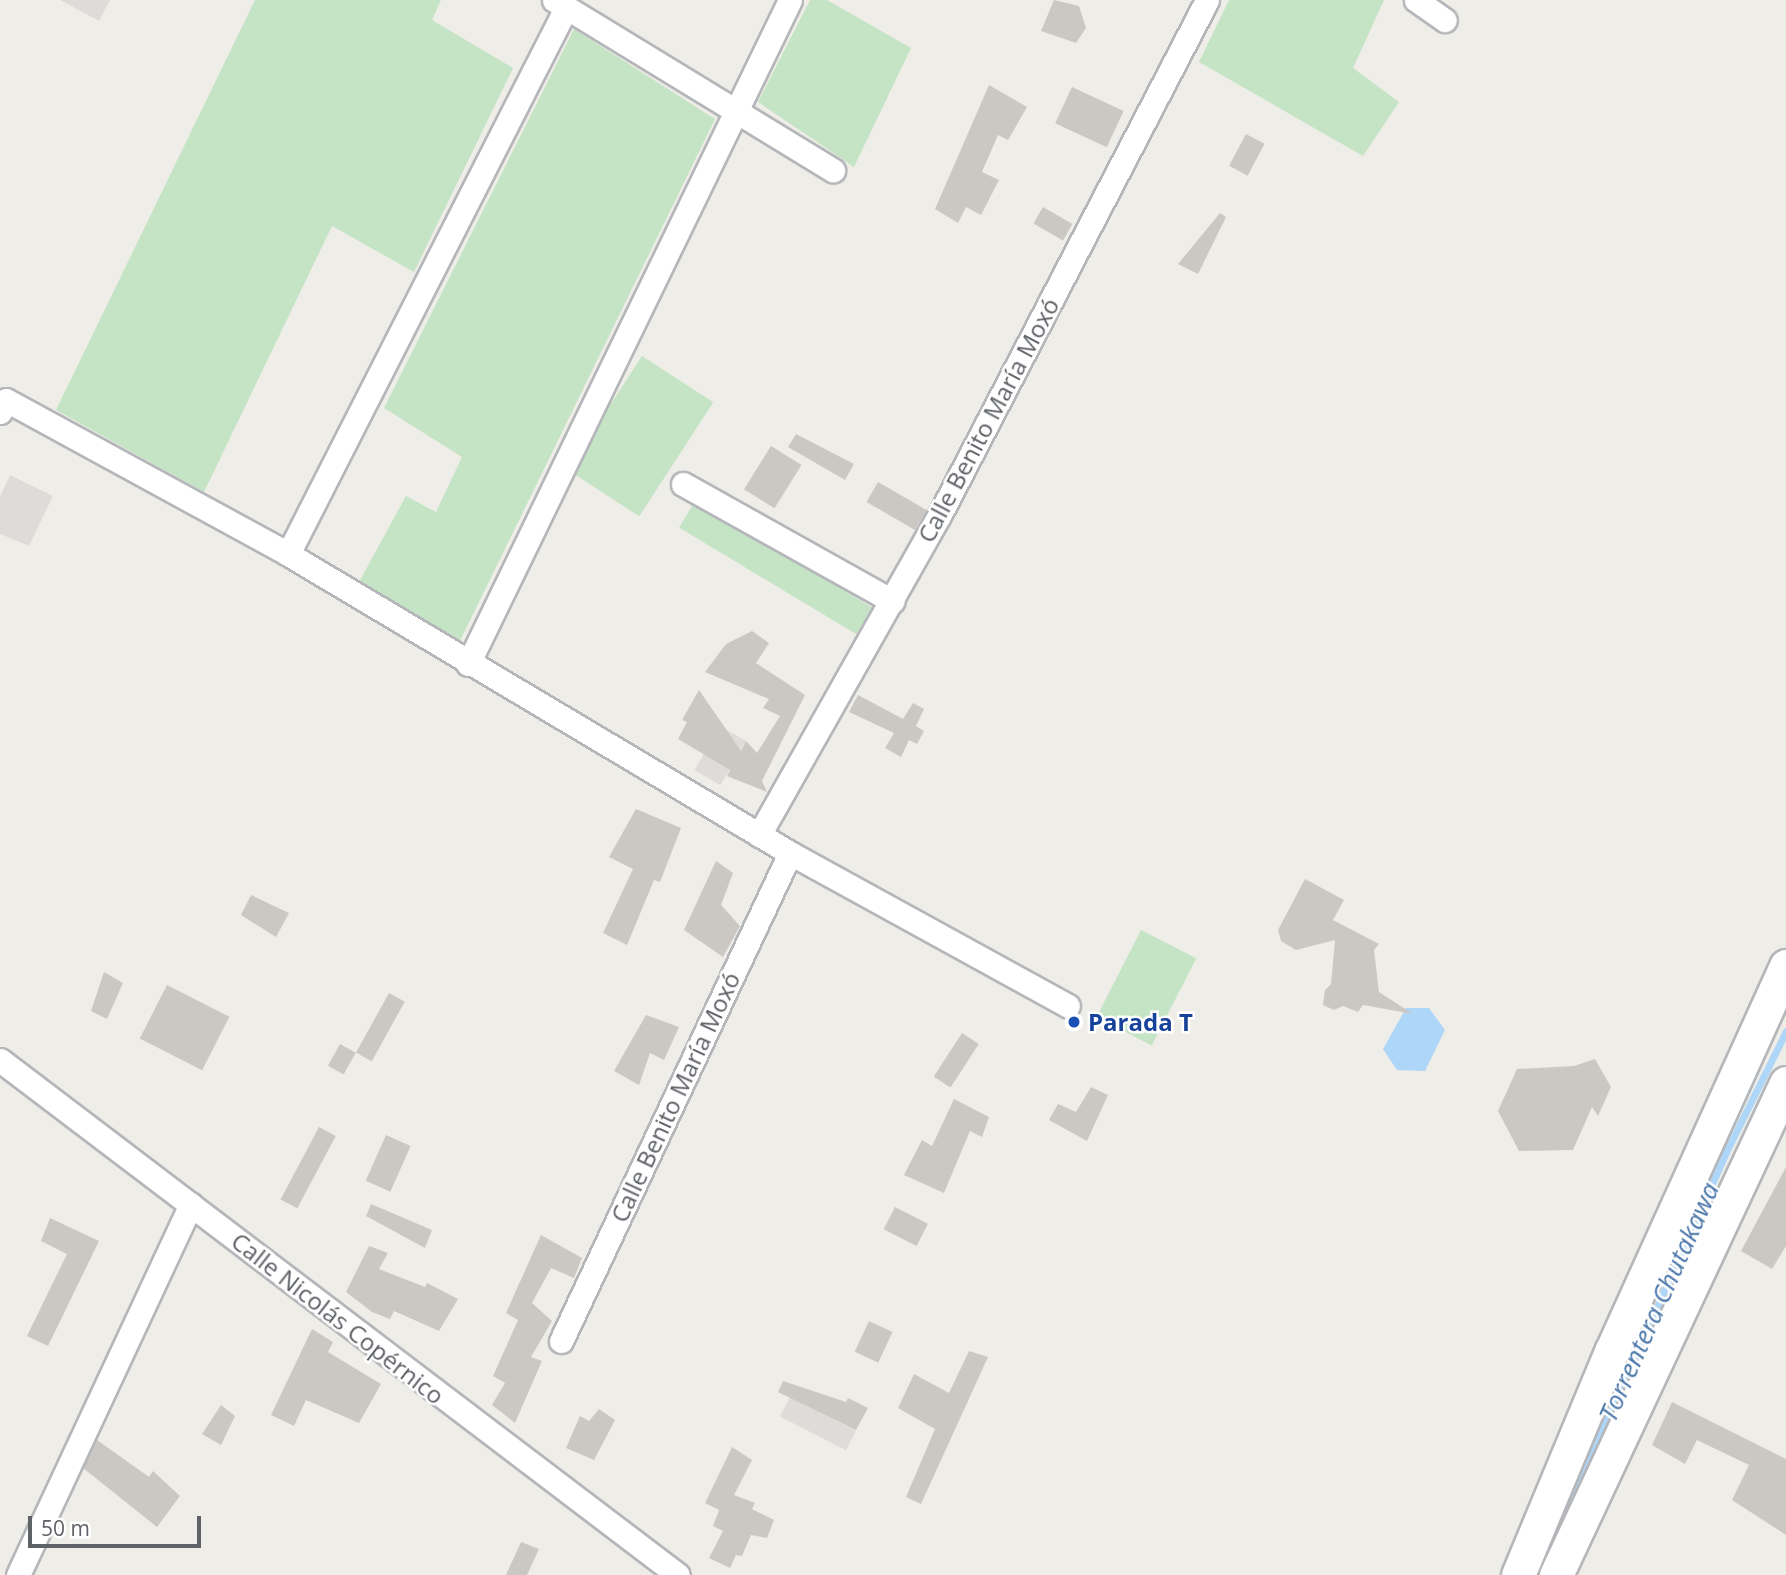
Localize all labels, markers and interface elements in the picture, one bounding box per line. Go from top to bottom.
street label: Calle Benito María Moxó [911,293,1065,547]
street label: Calle Benito María Moxó [604,967,746,1227]
place label: Parada T [1088,1008,1193,1036]
marker: Parada T [1066,1014,1082,1030]
water label: Torrentera Chutakawa [1592,1178,1726,1426]
street label: Calle Nicolás Copérnico [226,1226,450,1410]
scale bar [32,1502,205,1546]
text: 50 m [41,1514,90,1542]

